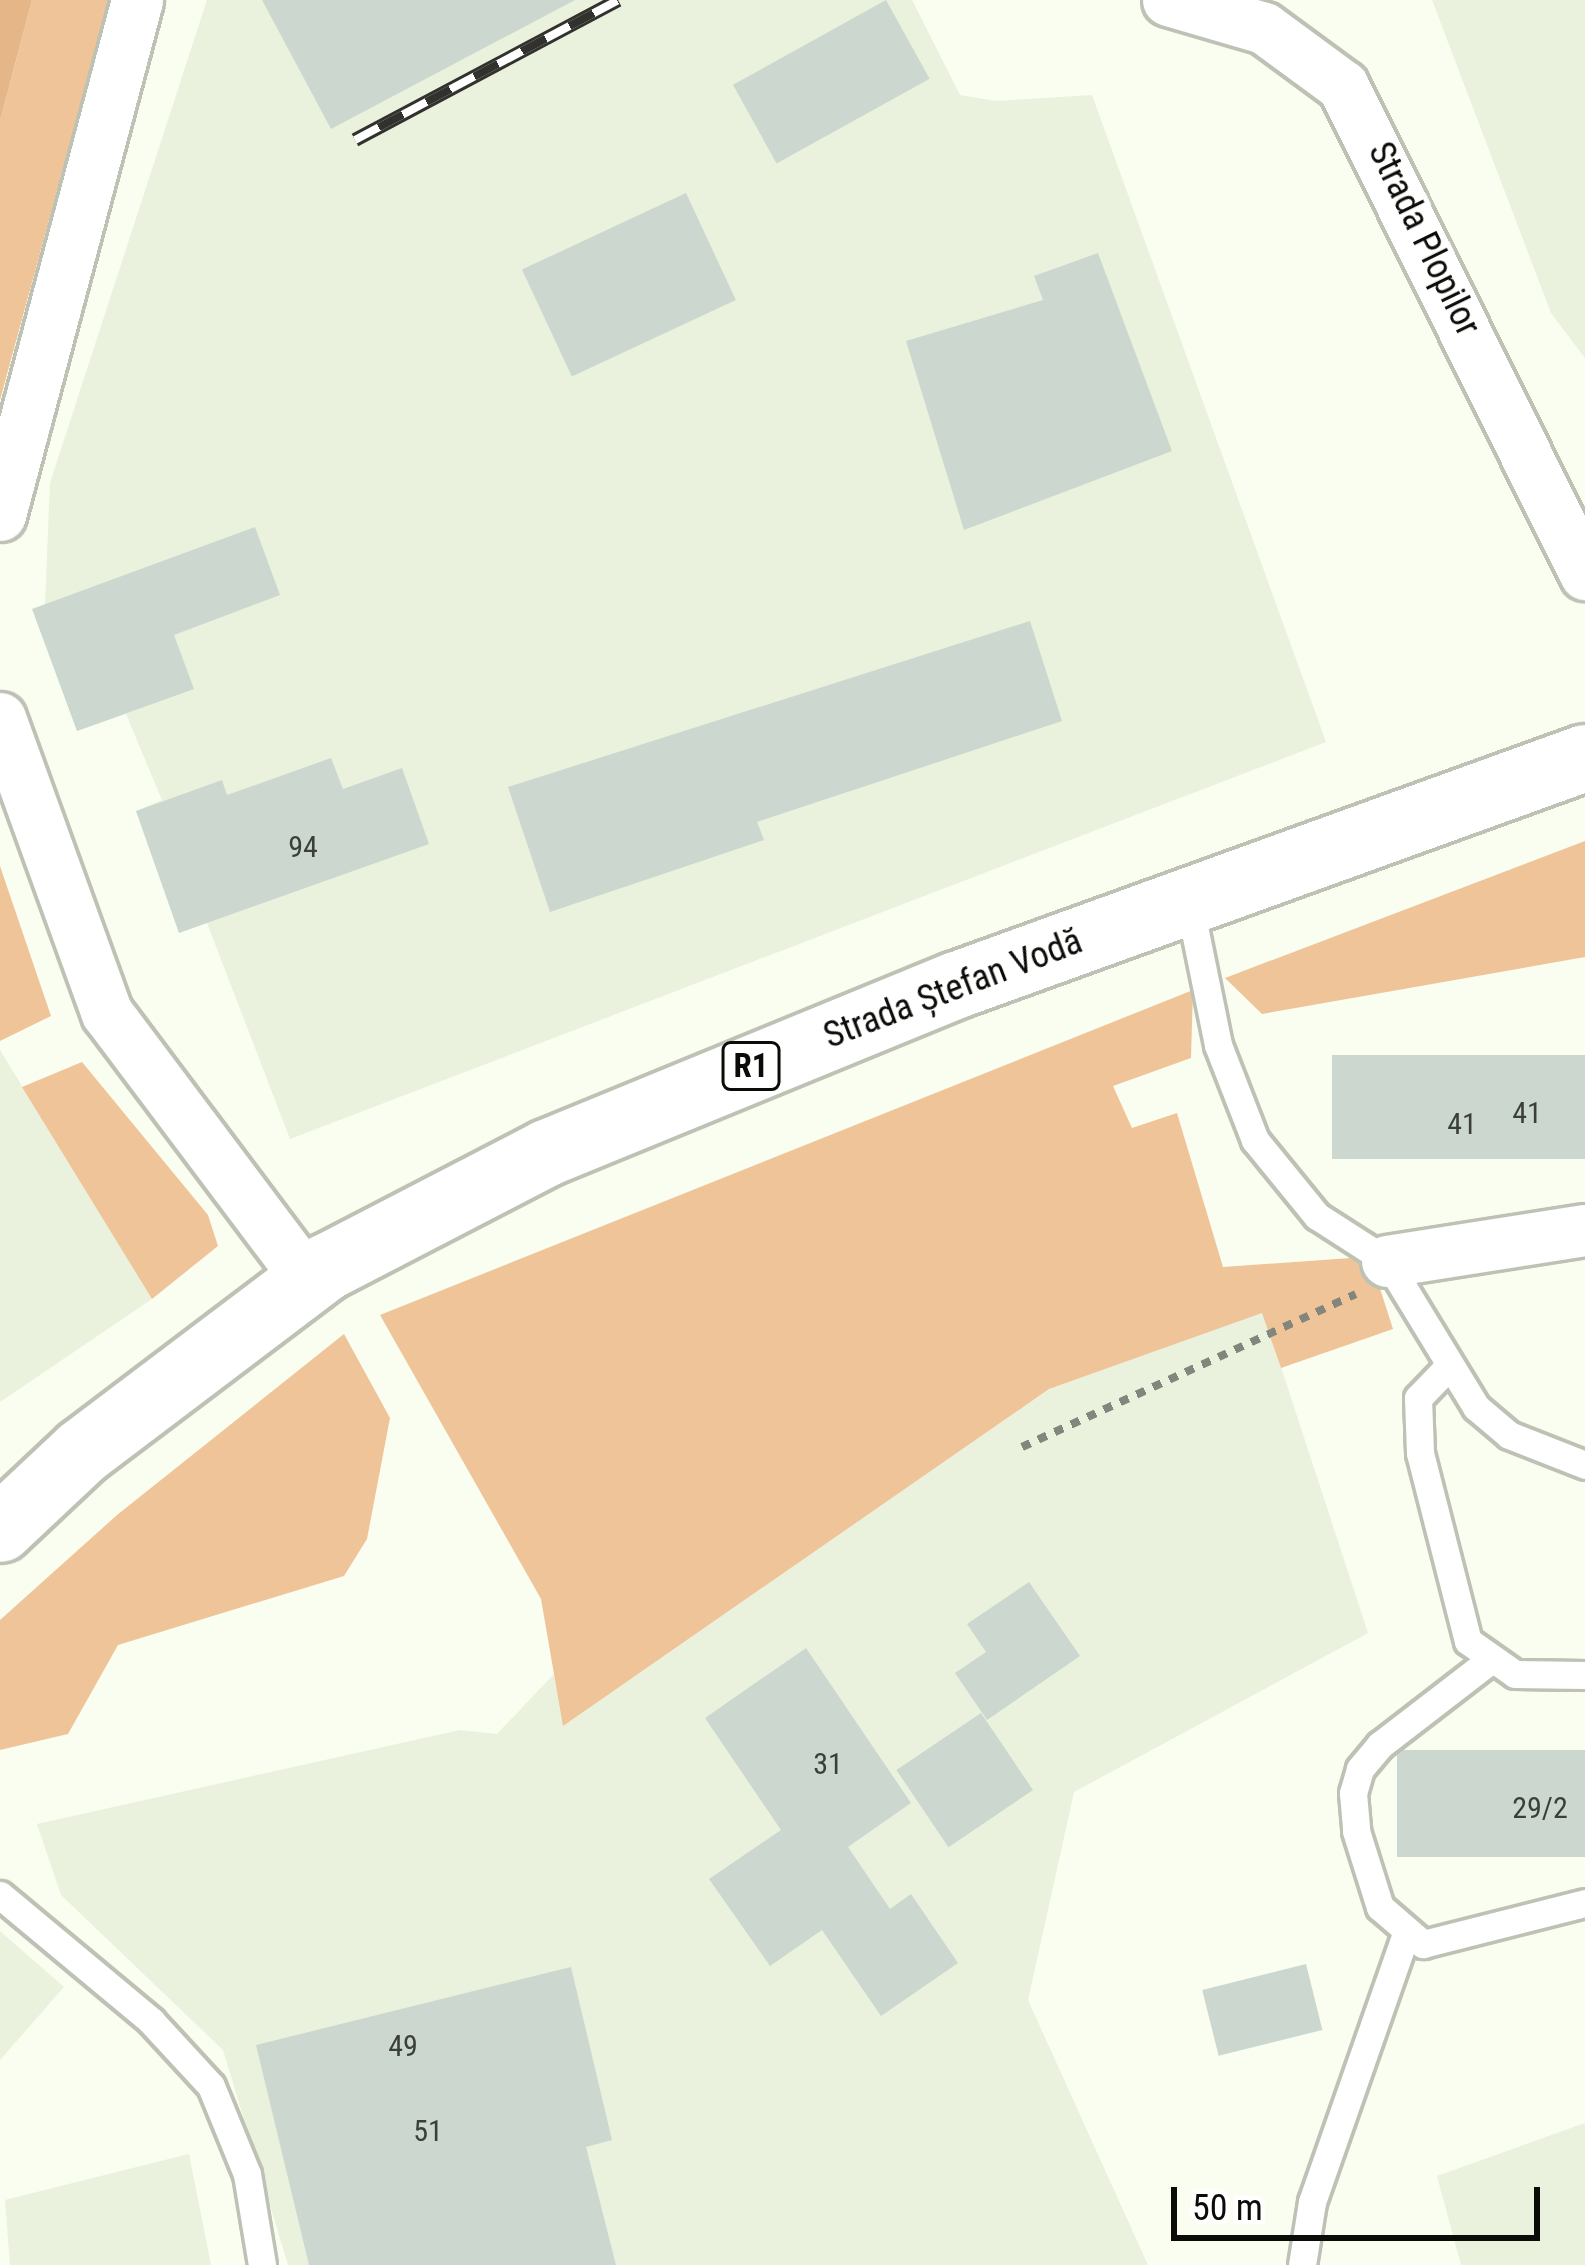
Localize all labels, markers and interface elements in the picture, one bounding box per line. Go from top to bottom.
street label: Strada Plopilor [1359,135,1489,343]
house number: 94 [288,829,318,865]
street label: Strada Ștefan Vodă [818,920,1088,1058]
road number: R1 [721,1039,781,1093]
house number: 41 [1512,1095,1542,1131]
house number: 41 [1447,1106,1477,1142]
house number: 31 [813,1746,843,1782]
house number: 29/2 [1512,1790,1568,1826]
house number: 49 [388,2028,418,2064]
house number: 51 [413,2113,443,2149]
scale bar [1177,2163,1546,2237]
text: 50 m [1192,2187,1263,2229]

